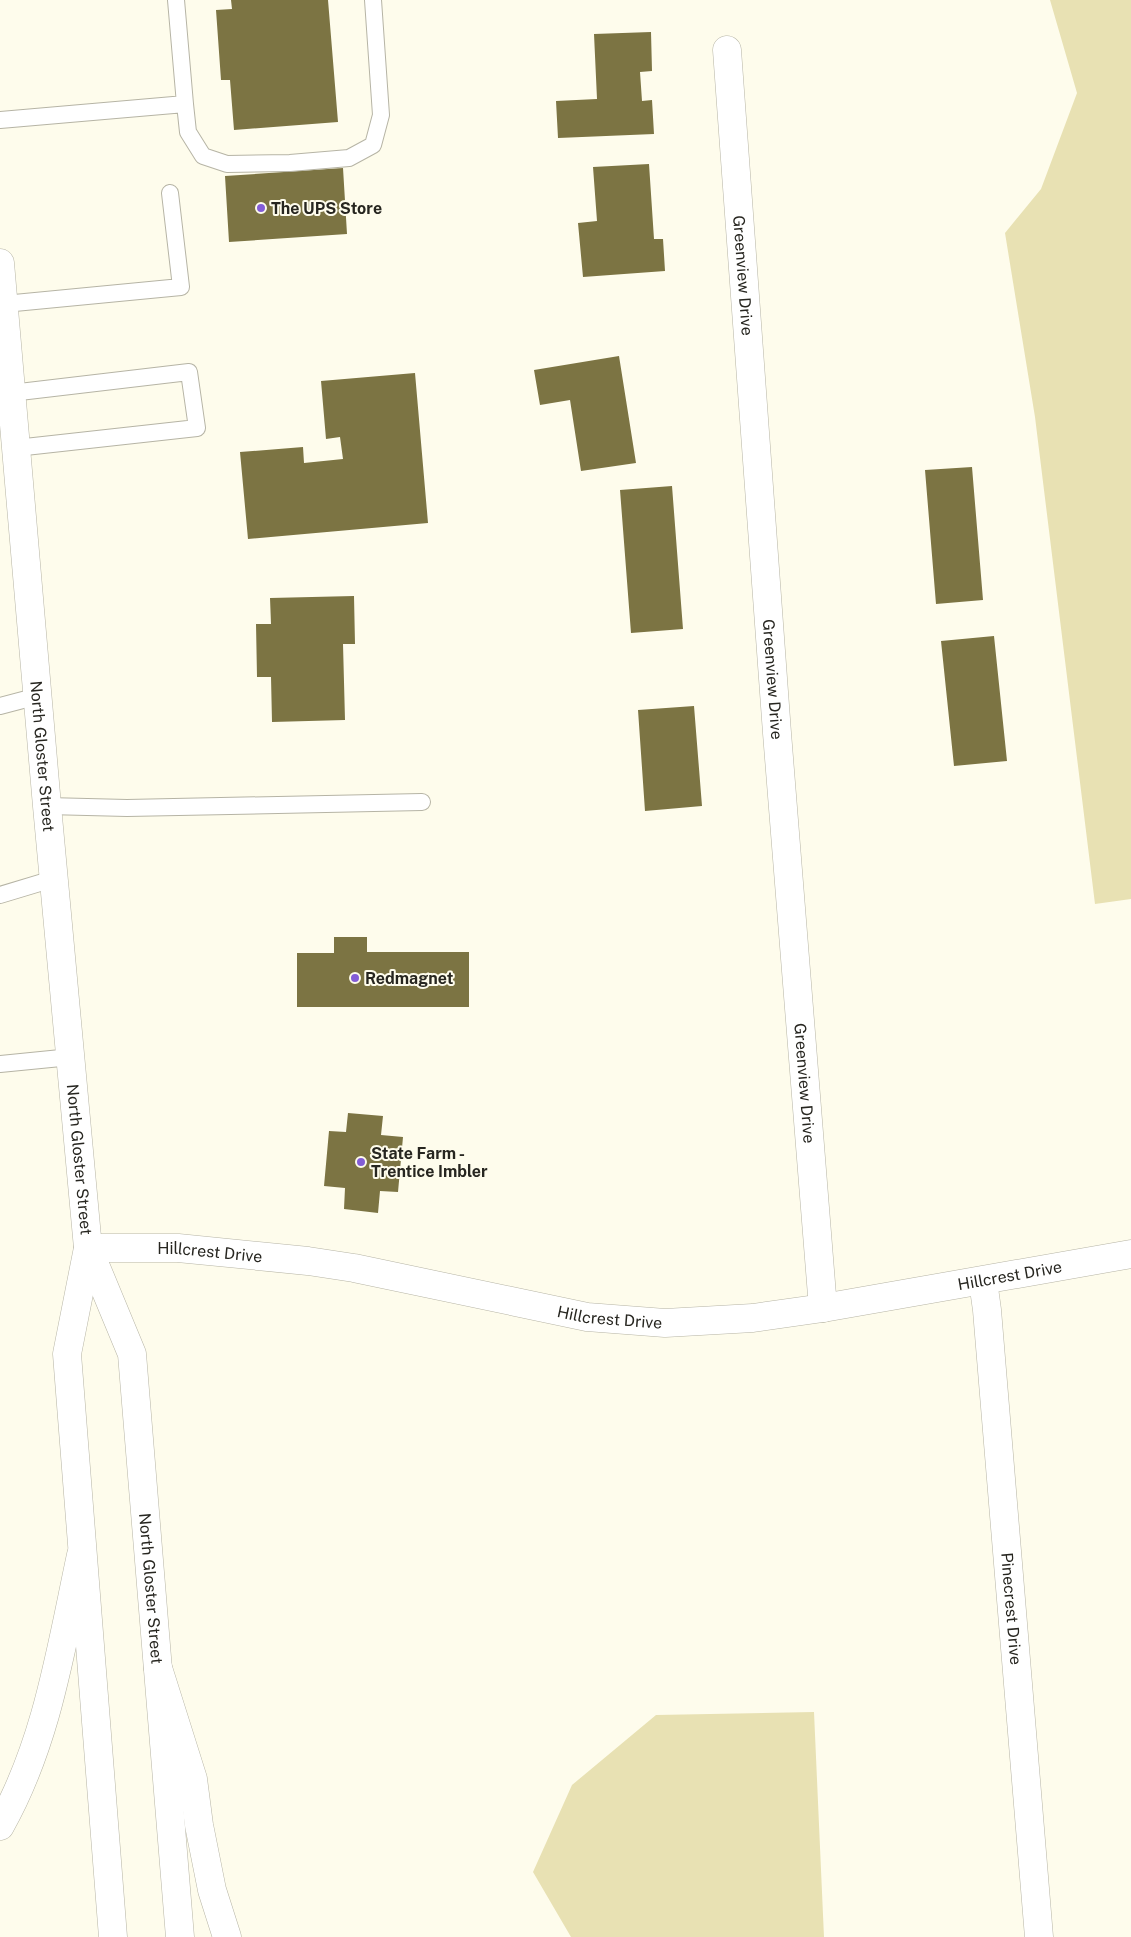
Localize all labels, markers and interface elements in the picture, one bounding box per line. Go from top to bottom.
place label: The UPS Store [271,199,382,218]
marker: The UPS Store [255,202,267,214]
street label: Greenview Drive [730,215,757,336]
street label: Greenview Drive [759,618,787,740]
street label: North Gloster Street [27,680,59,833]
place label: Redmagnet [365,969,454,988]
marker: Redmagnet [349,972,361,984]
street label: Greenview Drive [791,1022,819,1144]
street label: North Gloster Street [63,1083,96,1236]
place label: State Farm - Trentice Imbler [371,1144,488,1181]
marker: State Farm - Trentice Imbler [355,1156,367,1168]
street label: Hillcrest Drive [157,1239,263,1266]
street label: Hillcrest Drive [956,1257,1063,1294]
street label: Hillcrest Drive [556,1302,663,1332]
street label: North Gloster Street [136,1512,167,1665]
street label: Pinecrest Drive [998,1552,1026,1666]

